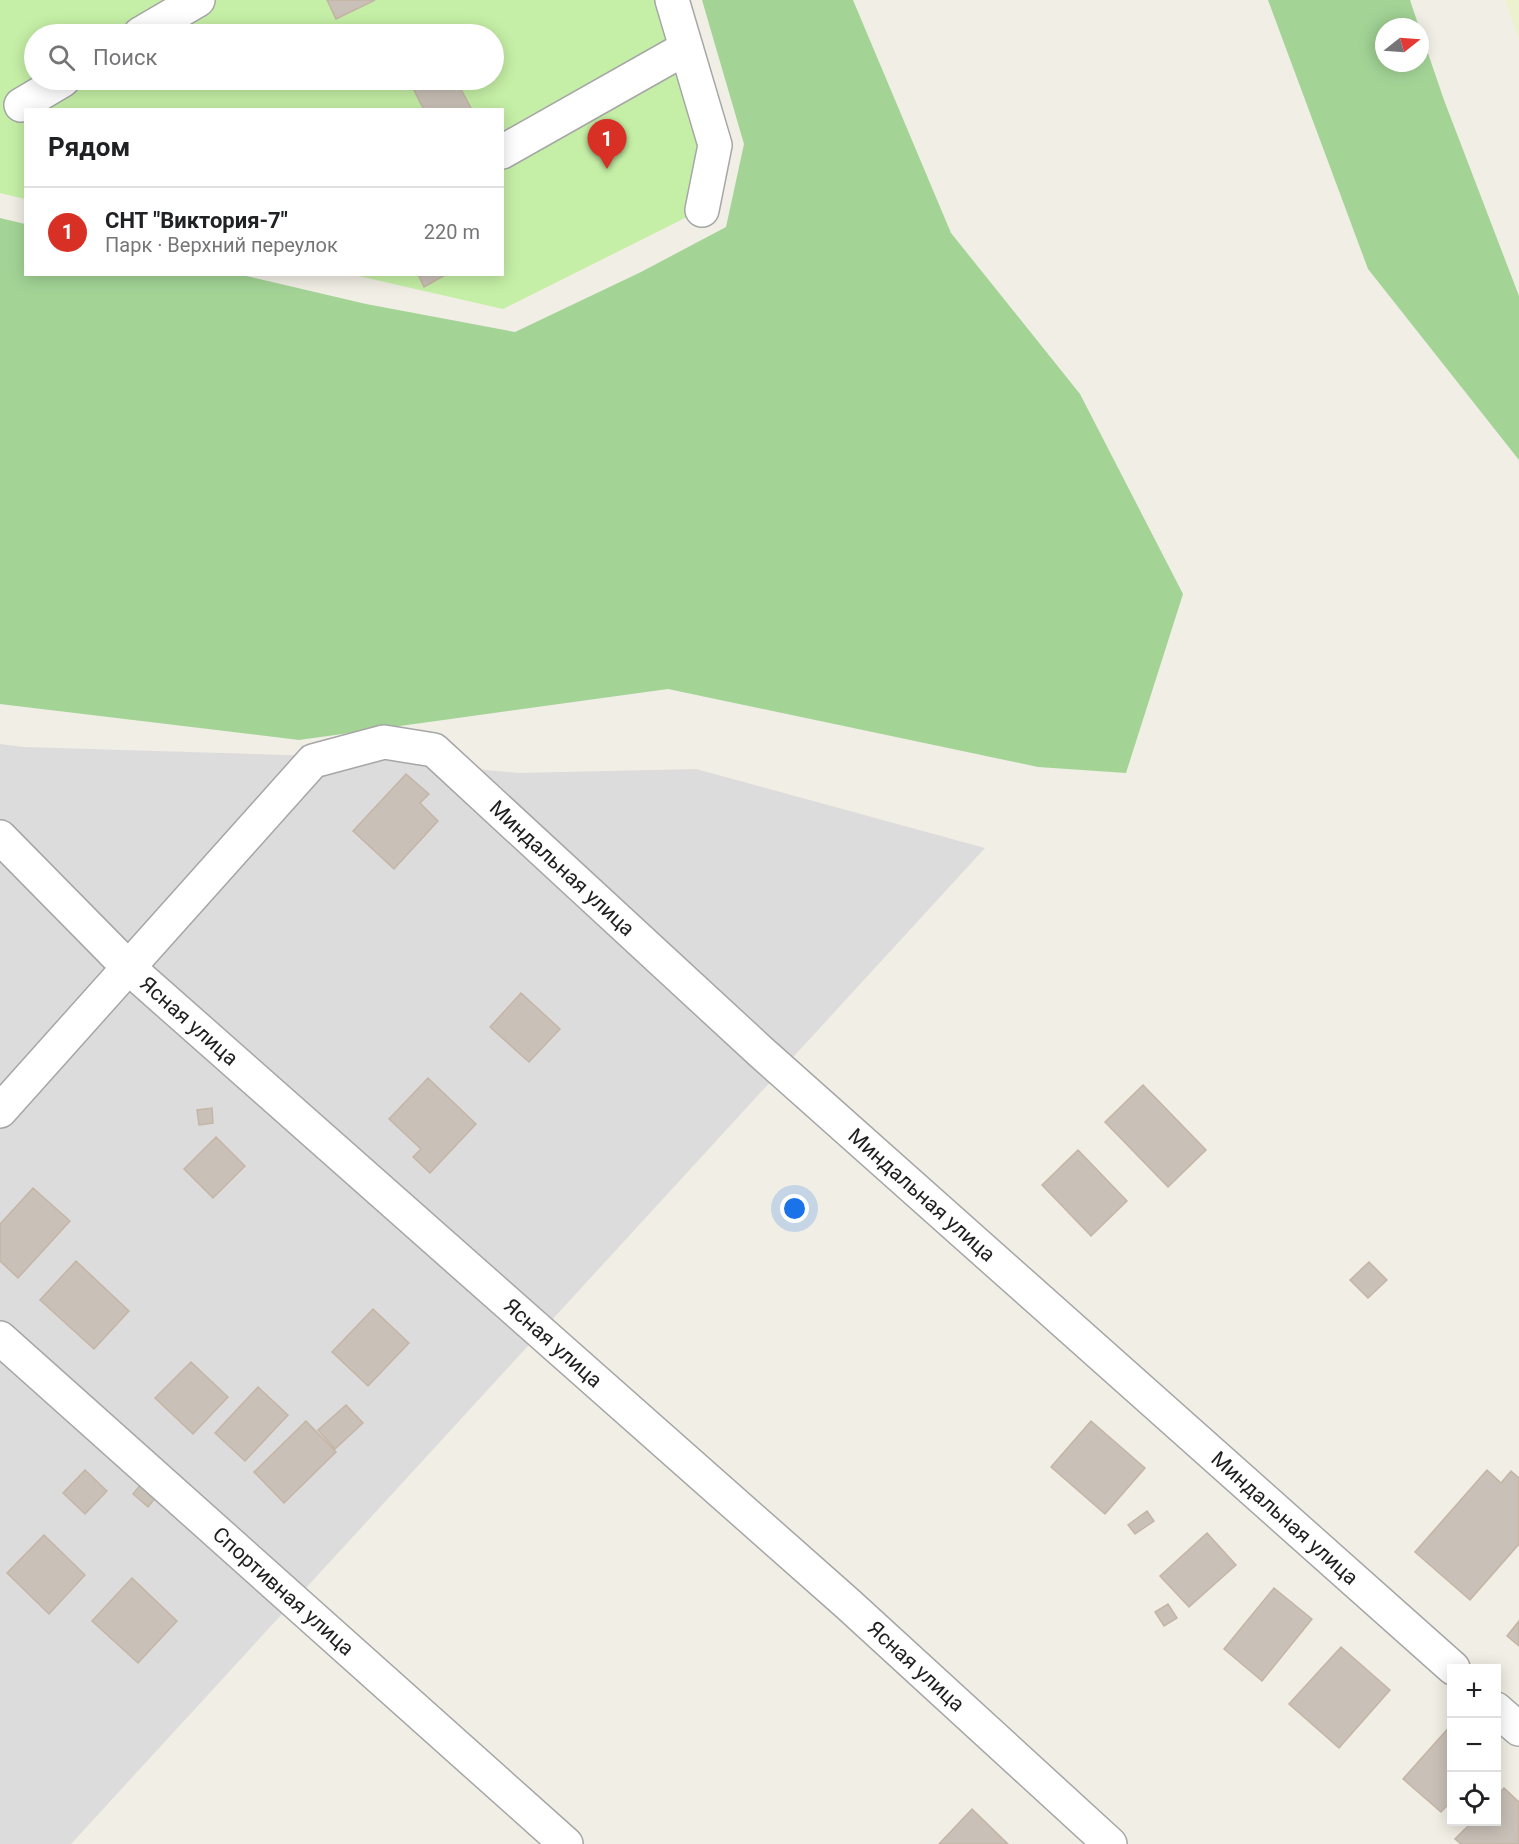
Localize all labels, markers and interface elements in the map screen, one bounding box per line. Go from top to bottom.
north arrow [1375,18,1429,72]
search box [24,24,504,90]
icon: search [45,41,78,74]
text: Поиск [93,45,157,70]
pin: 1 [588,120,626,169]
text: Рядом [48,132,130,162]
text: СНТ "Виктория-7" [105,208,288,233]
text: 1 [62,220,73,244]
text: 220 m [424,220,480,244]
text: Парк · Верхний переулок [105,233,338,257]
street label: Миндальная улица [485,796,639,941]
street label: Ясная улица [135,972,243,1071]
street label: Миндальная улица [843,1124,1000,1267]
your location [780,1194,809,1223]
street label: Ясная улица [499,1294,607,1393]
street label: Миндальная улица [1206,1447,1363,1590]
street label: Спортивная улица [208,1522,359,1661]
street label: Ясная улица [863,1616,969,1716]
map controls [1447,1664,1501,1826]
button: + [1447,1664,1501,1718]
button: − [1447,1718,1501,1772]
button: locate [1447,1772,1501,1826]

